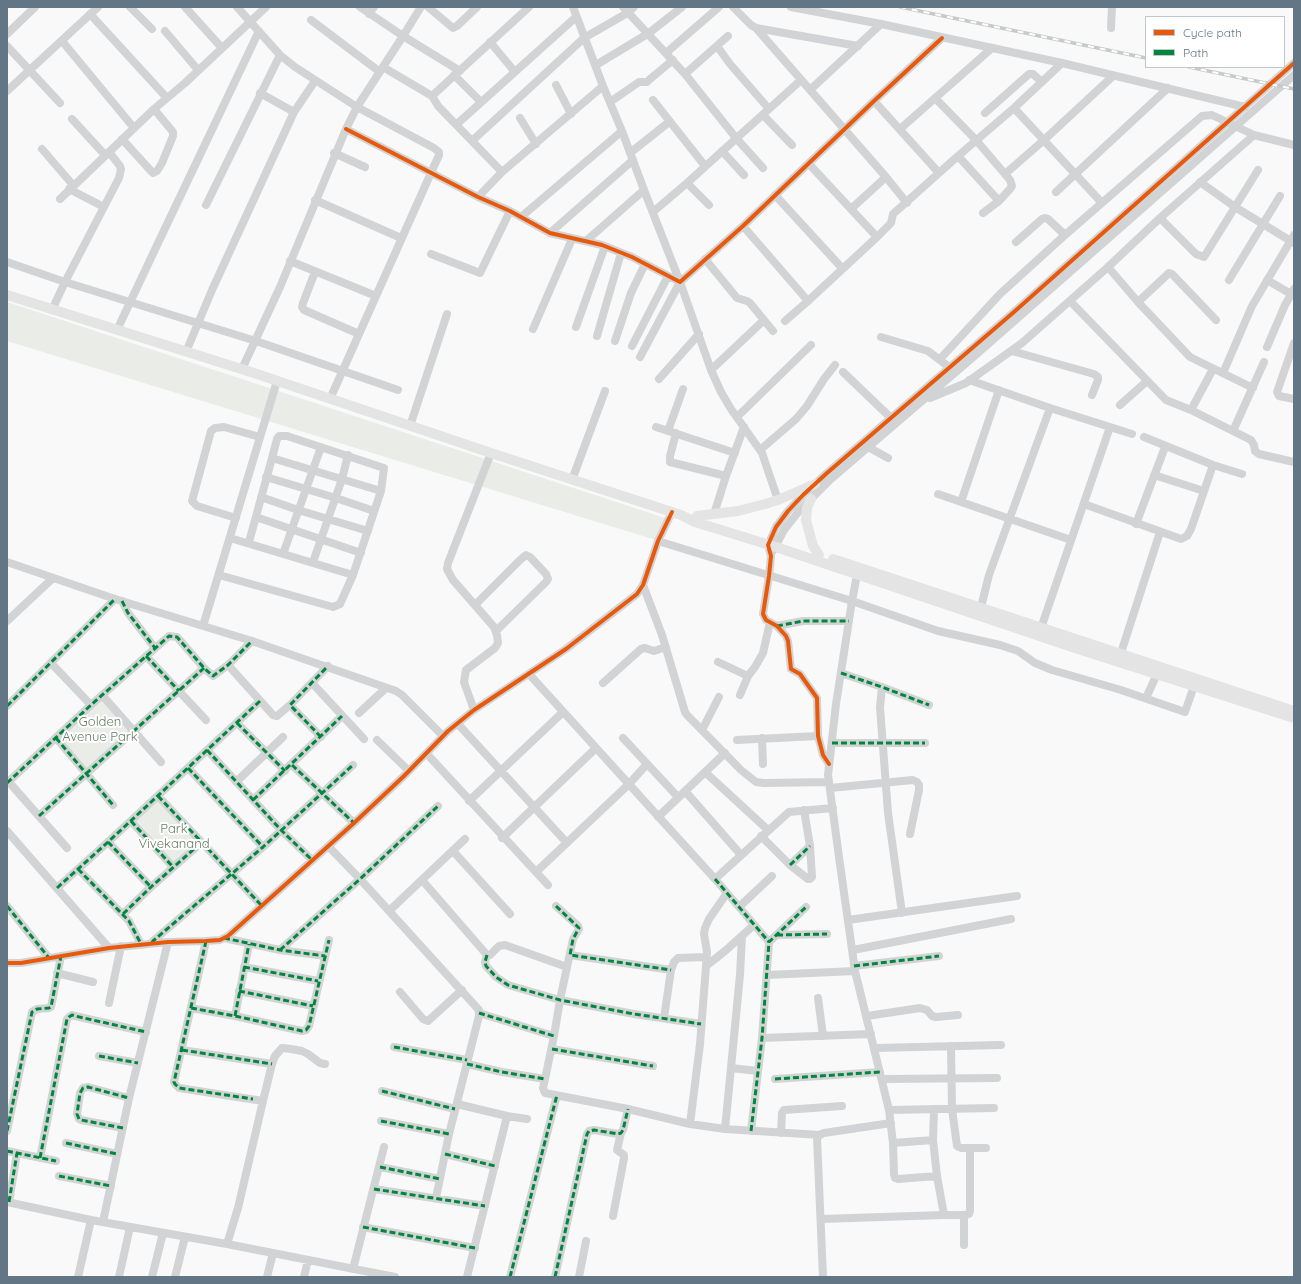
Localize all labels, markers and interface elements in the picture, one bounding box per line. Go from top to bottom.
legend [1145,16,1285,68]
text: Cycle path [1183,25,1242,40]
text: Path [1183,45,1208,60]
park label: Golden Avenue Park [62,714,138,745]
park label: Park Vivekanand [138,821,210,852]

